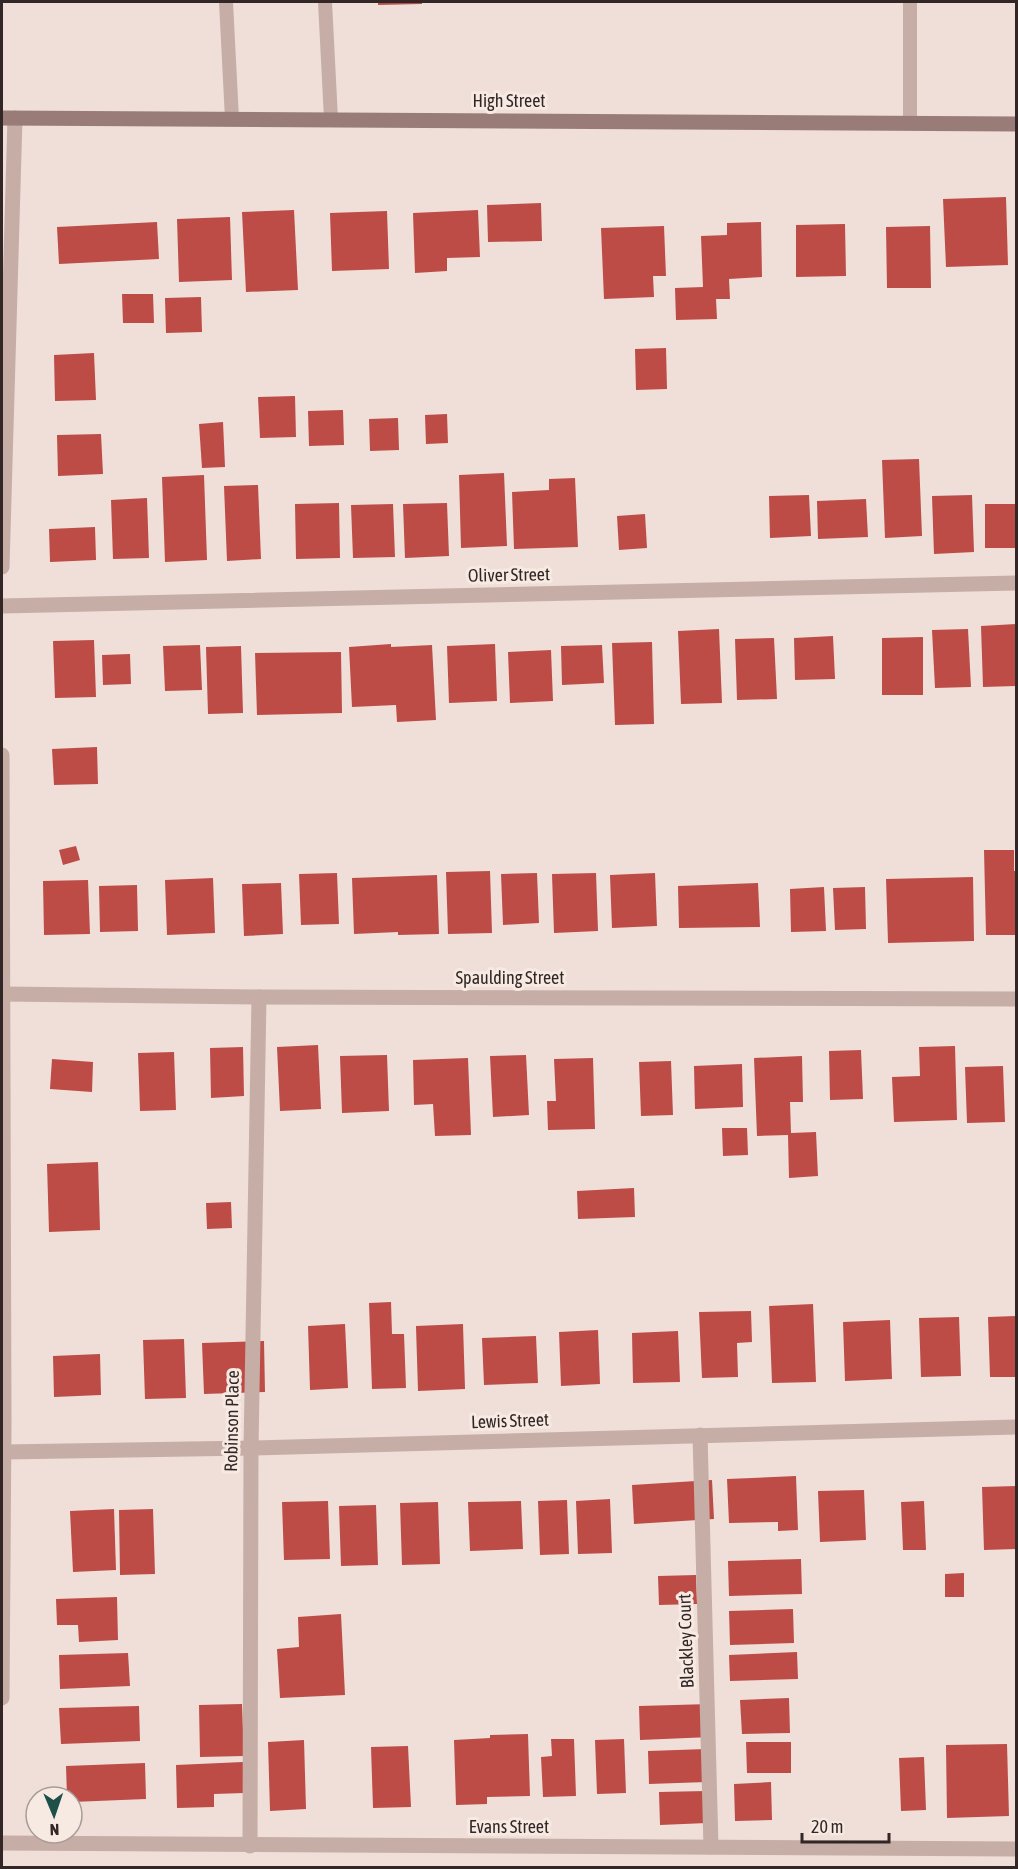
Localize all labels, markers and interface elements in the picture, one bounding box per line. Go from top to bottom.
street label: High Street [472,90,546,111]
street label: Oliver Street [468,563,550,586]
street label: Spaulding Street [456,967,564,988]
street label: Robinson Place [220,1370,243,1472]
street label: Lewis Street [471,1409,549,1432]
street label: Blackley Court [673,1594,698,1689]
north arrow [24,1785,84,1845]
scale bar [802,1806,889,1844]
street label: Evans Street [469,1816,549,1837]
text: 20 m [811,1816,843,1837]
text: N [49,1821,60,1839]

